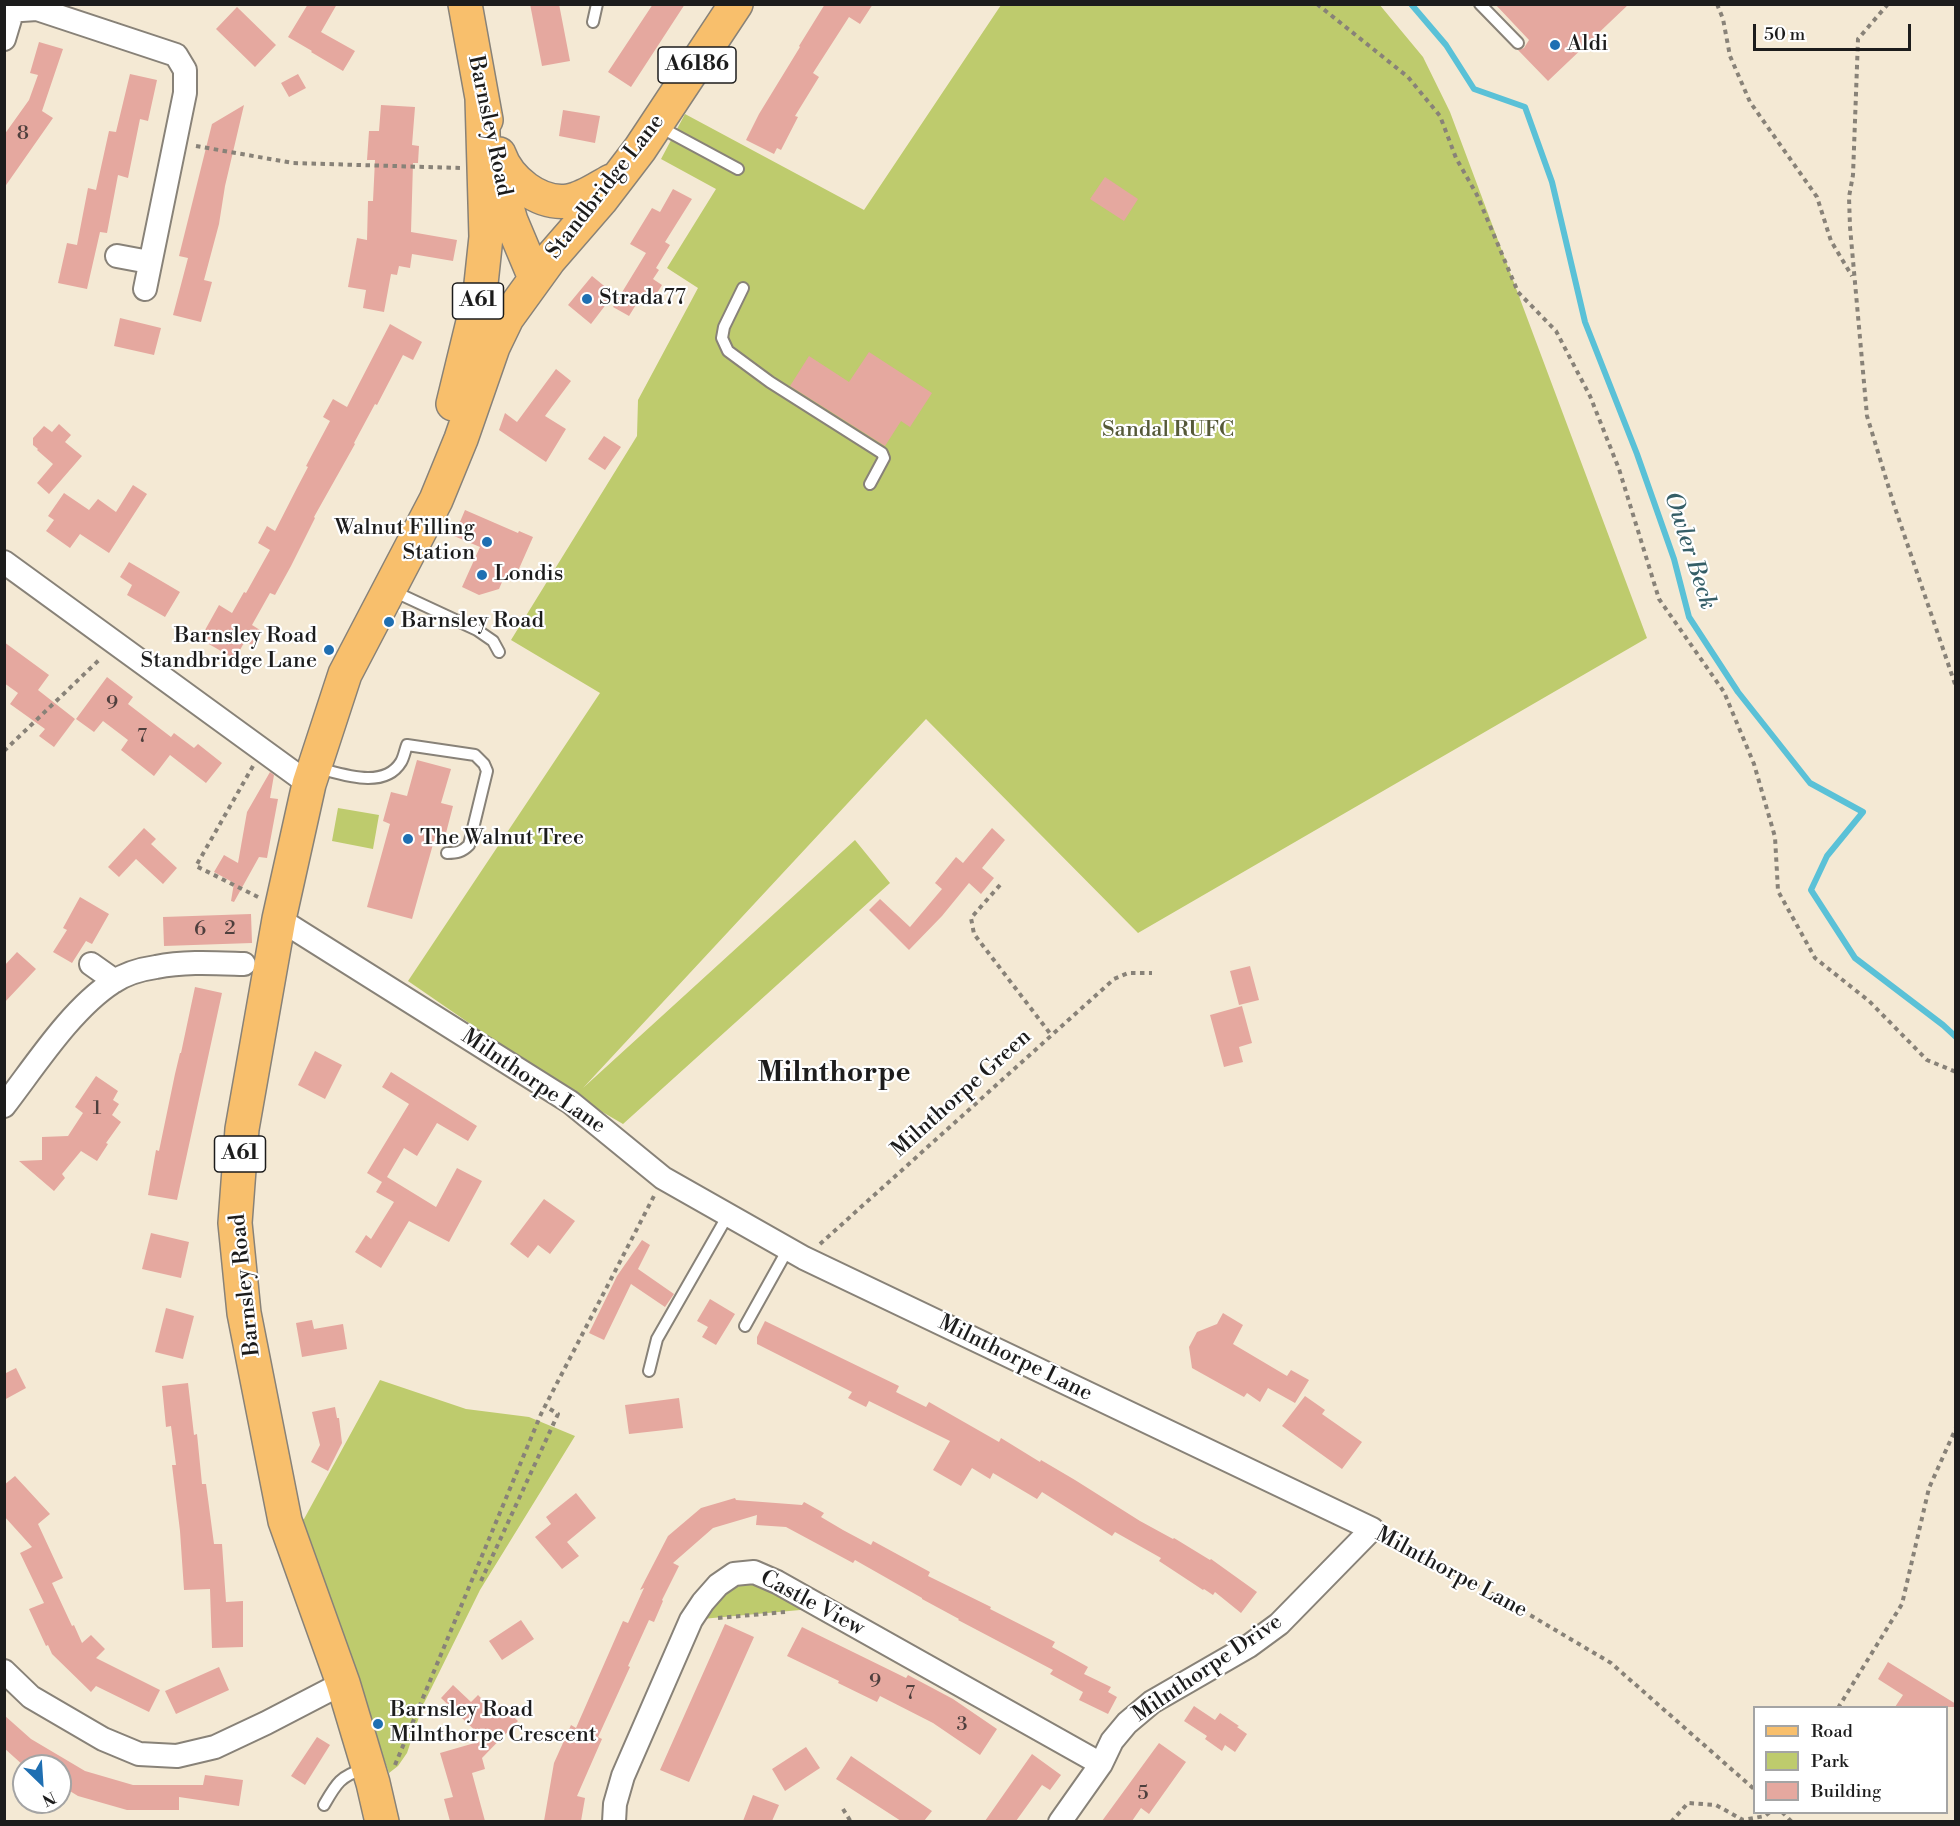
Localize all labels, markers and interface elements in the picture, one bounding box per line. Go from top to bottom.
scale bar [1756,12,1914,50]
text: 50 m [1764,23,1805,46]
place label: Aldi [1567,32,1608,58]
marker: Aldi [1548,38,1562,52]
road number: A6186 [658,47,736,83]
street label: Barnsley Road [461,53,517,199]
street label: Standbridge Lane [541,109,671,265]
house number: 8 [17,122,29,146]
road number: A61 [452,283,504,319]
place label: Strada77 [599,286,686,312]
marker: Strada77 [580,292,594,306]
park label: Sandal RUFC [1102,418,1234,444]
water label: Owler Beck [1656,489,1722,613]
place label: Walnut Filling Station [335,516,475,568]
marker: Walnut Filling Station [480,535,494,549]
place label: Londis [494,562,563,588]
marker: Londis [475,568,489,582]
place label: Barnsley Road [401,609,544,635]
marker: Barnsley Road [382,615,396,629]
place label: Barnsley Road Standbridge Lane [141,624,317,676]
marker: Barnsley Road Standbridge Lane [322,643,336,657]
house number: 9 [106,692,118,716]
house number: 7 [137,725,147,749]
place label: The Walnut Tree [420,826,584,852]
marker: The Walnut Tree [401,832,415,846]
house number: 2 [224,917,236,941]
house number: 6 [194,918,206,942]
street label: Milnthorpe Lane [456,1024,610,1140]
street label: Milnthorpe Green [887,1024,1037,1164]
district label: Milnthorpe [757,1057,911,1091]
house number: 1 [93,1097,101,1121]
road number: A61 [214,1136,266,1172]
street label: Barnsley Road [225,1213,267,1357]
street label: Milnthorpe Lane [934,1310,1096,1408]
street label: Milnthorpe Lane [1371,1522,1531,1624]
street label: Castle View [755,1566,869,1642]
street label: Milnthorpe Drive [1128,1609,1288,1729]
house number: 9 [869,1670,881,1694]
house number: 7 [905,1682,915,1706]
place label: Barnsley Road Milnthorpe Crescent [390,1698,597,1750]
legend [1753,1706,1948,1814]
house number: 3 [956,1713,968,1737]
marker: Barnsley Road Milnthorpe Crescent [371,1717,385,1731]
text: Road [1811,1720,1853,1743]
text: Park [1811,1750,1848,1773]
north arrow [12,1754,72,1814]
text: Building [1811,1780,1881,1803]
house number: 5 [1137,1782,1149,1806]
text: N [39,1787,59,1810]

